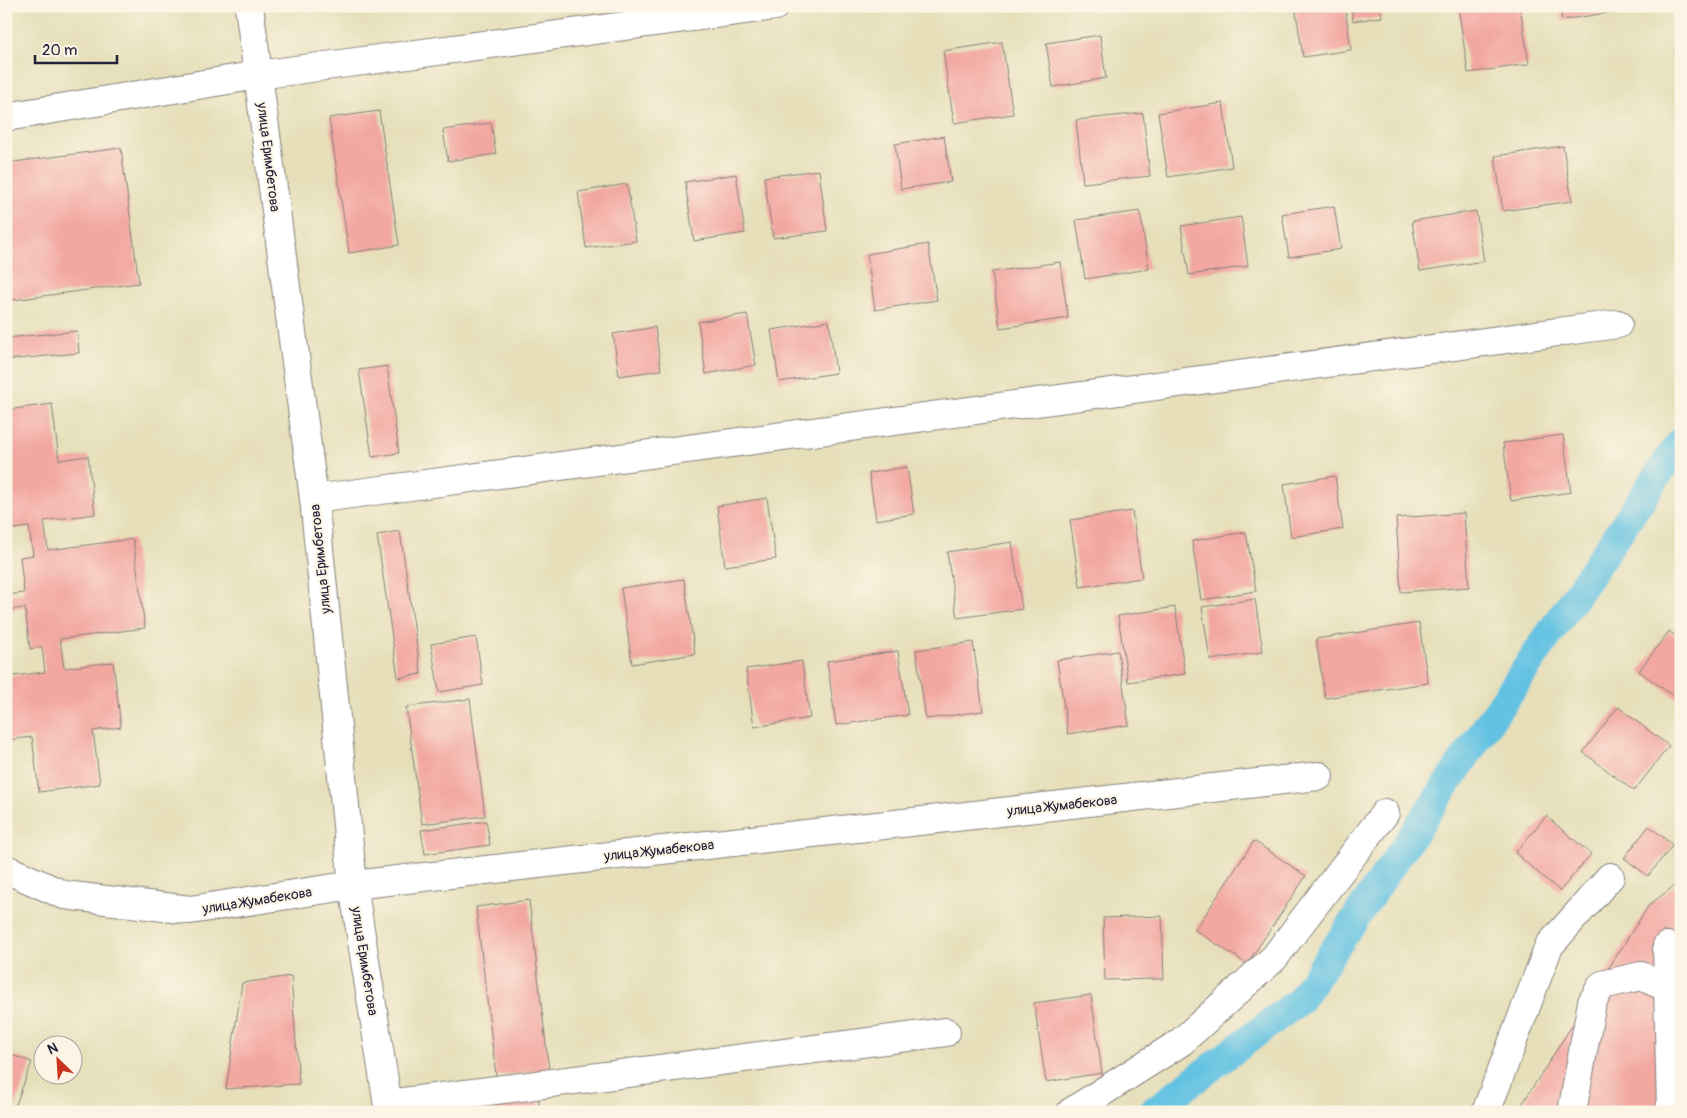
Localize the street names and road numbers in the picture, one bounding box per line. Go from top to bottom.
street label: улица Еримбетова [253,100,284,213]
street label: улица Еримбетова [306,503,335,616]
street label: улица Жумабекова [1005,791,1118,820]
street label: улица Жумабекова [602,836,715,865]
street label: улица Жумабекова [200,883,313,918]
street label: улица Еримбетова [347,904,382,1017]

